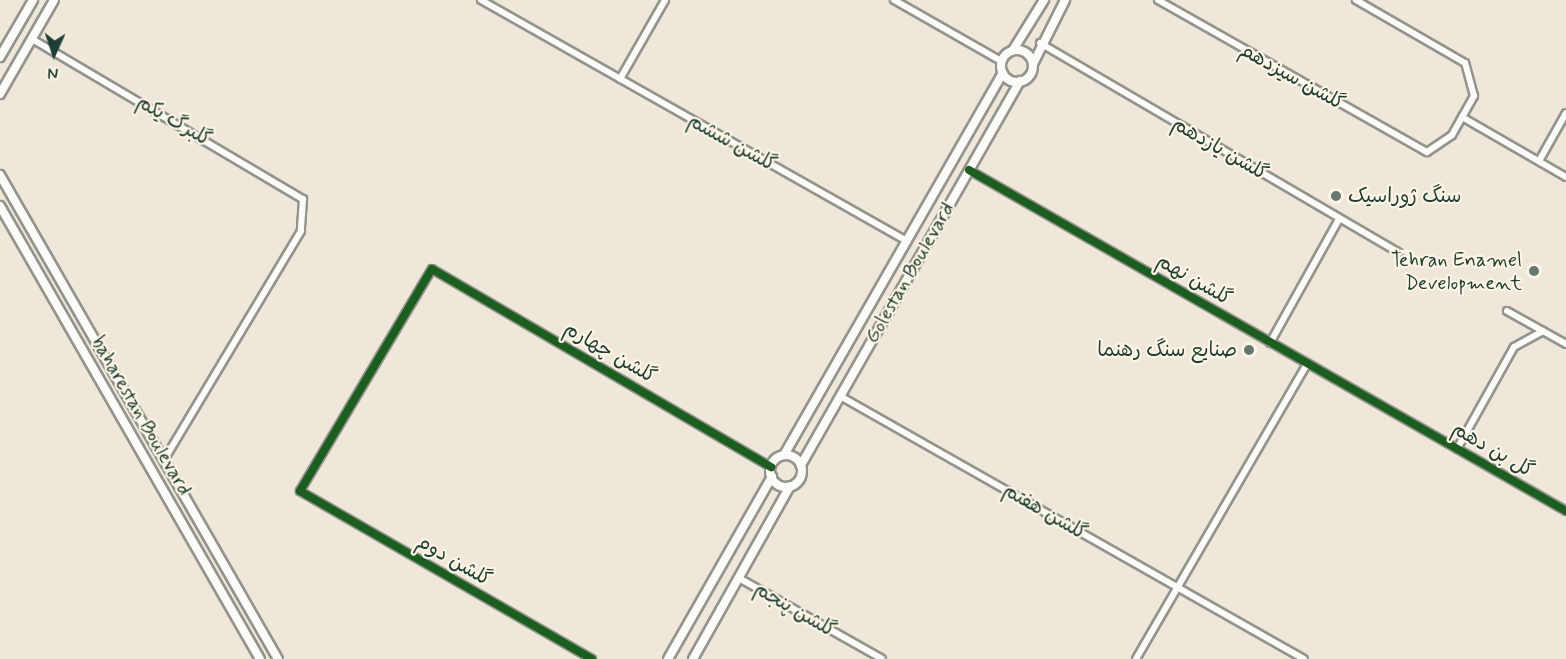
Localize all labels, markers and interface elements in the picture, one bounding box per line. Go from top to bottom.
north arrow [24,24,84,84]
street label: گلشن سیزدهم [1235,38,1349,116]
text: N [47,62,59,83]
street label: گلبرگ یکم [132,90,216,152]
street label: گلشن ششم [684,109,780,177]
street label: گلشن یازدهم [1168,112,1272,186]
place label: سنگ ژوراسیک [1348,184,1461,208]
marker: سنگ ژوراسیک [1329,189,1343,203]
street label: Golestan Boulevard [861,200,959,346]
place label: Tehran Enamel Development [1396,248,1522,295]
street label: گلشن نهم [1152,249,1236,311]
marker: Tehran Enamel Development [1527,264,1541,278]
street label: گلشن چهارم [559,317,661,389]
street label: baharestan Boulevard [87,334,195,498]
place label: صنایع سنگ رهنما [1097,338,1237,362]
marker: صنایع سنگ رهنما [1242,343,1256,357]
street label: گل بن دهم [1448,417,1538,483]
street label: گلشن هفتم [999,478,1091,546]
street label: گلشن دوم [412,530,496,592]
street label: گلشن پنجم [750,577,840,643]

